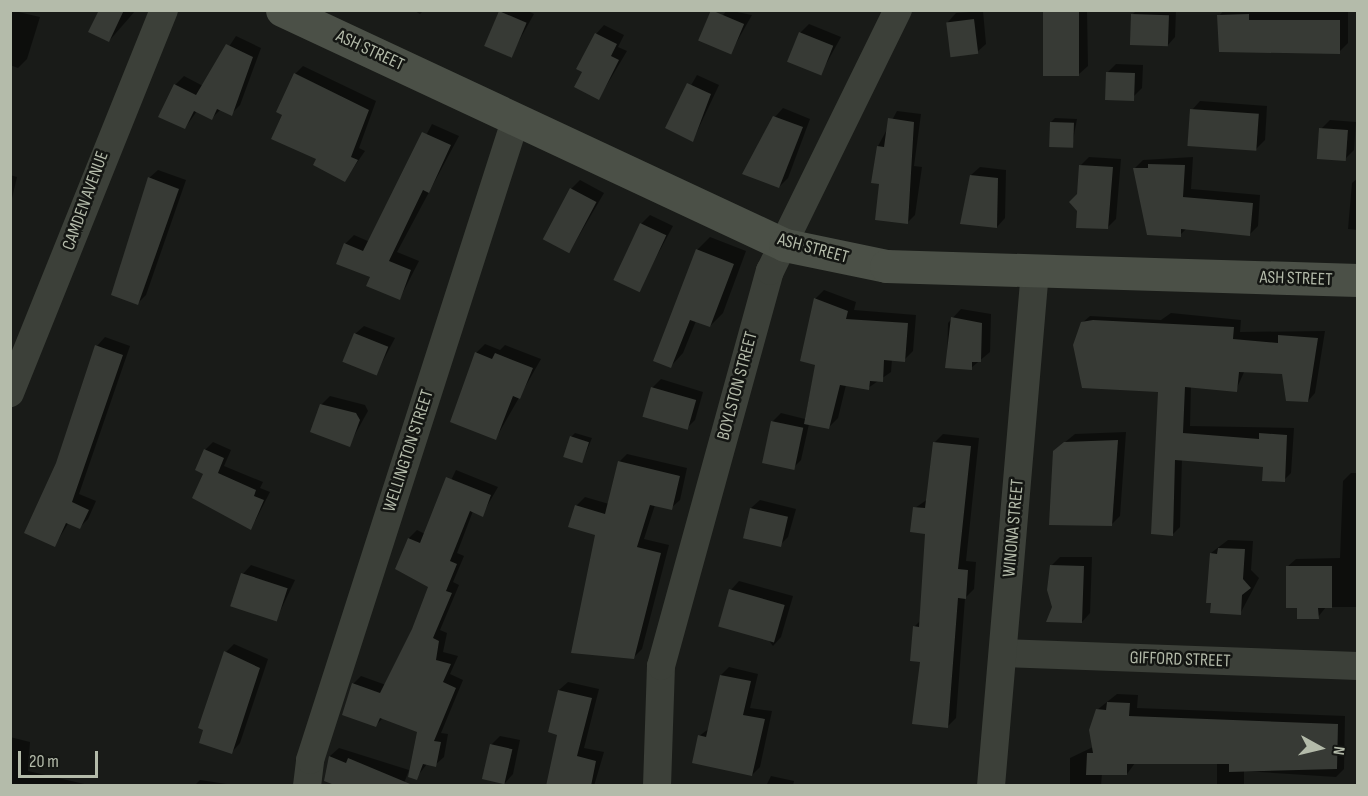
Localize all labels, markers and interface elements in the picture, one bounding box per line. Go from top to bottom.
street label: ASH STREET [332,26,408,76]
street label: CAMDEN AVENUE [58,149,114,253]
street label: ASH STREET [775,229,851,269]
street label: ASH STREET [1259,267,1333,291]
street label: BOYLSTON STREET [713,329,763,443]
street label: WELLINGTON STREET [379,387,439,515]
street label: WINONA STREET [999,478,1029,578]
street label: GIFFORD STREET [1129,647,1231,673]
north arrow [1290,718,1350,778]
scale bar [21,739,100,777]
text: N [1328,745,1348,756]
text: 20 m [29,751,59,772]

